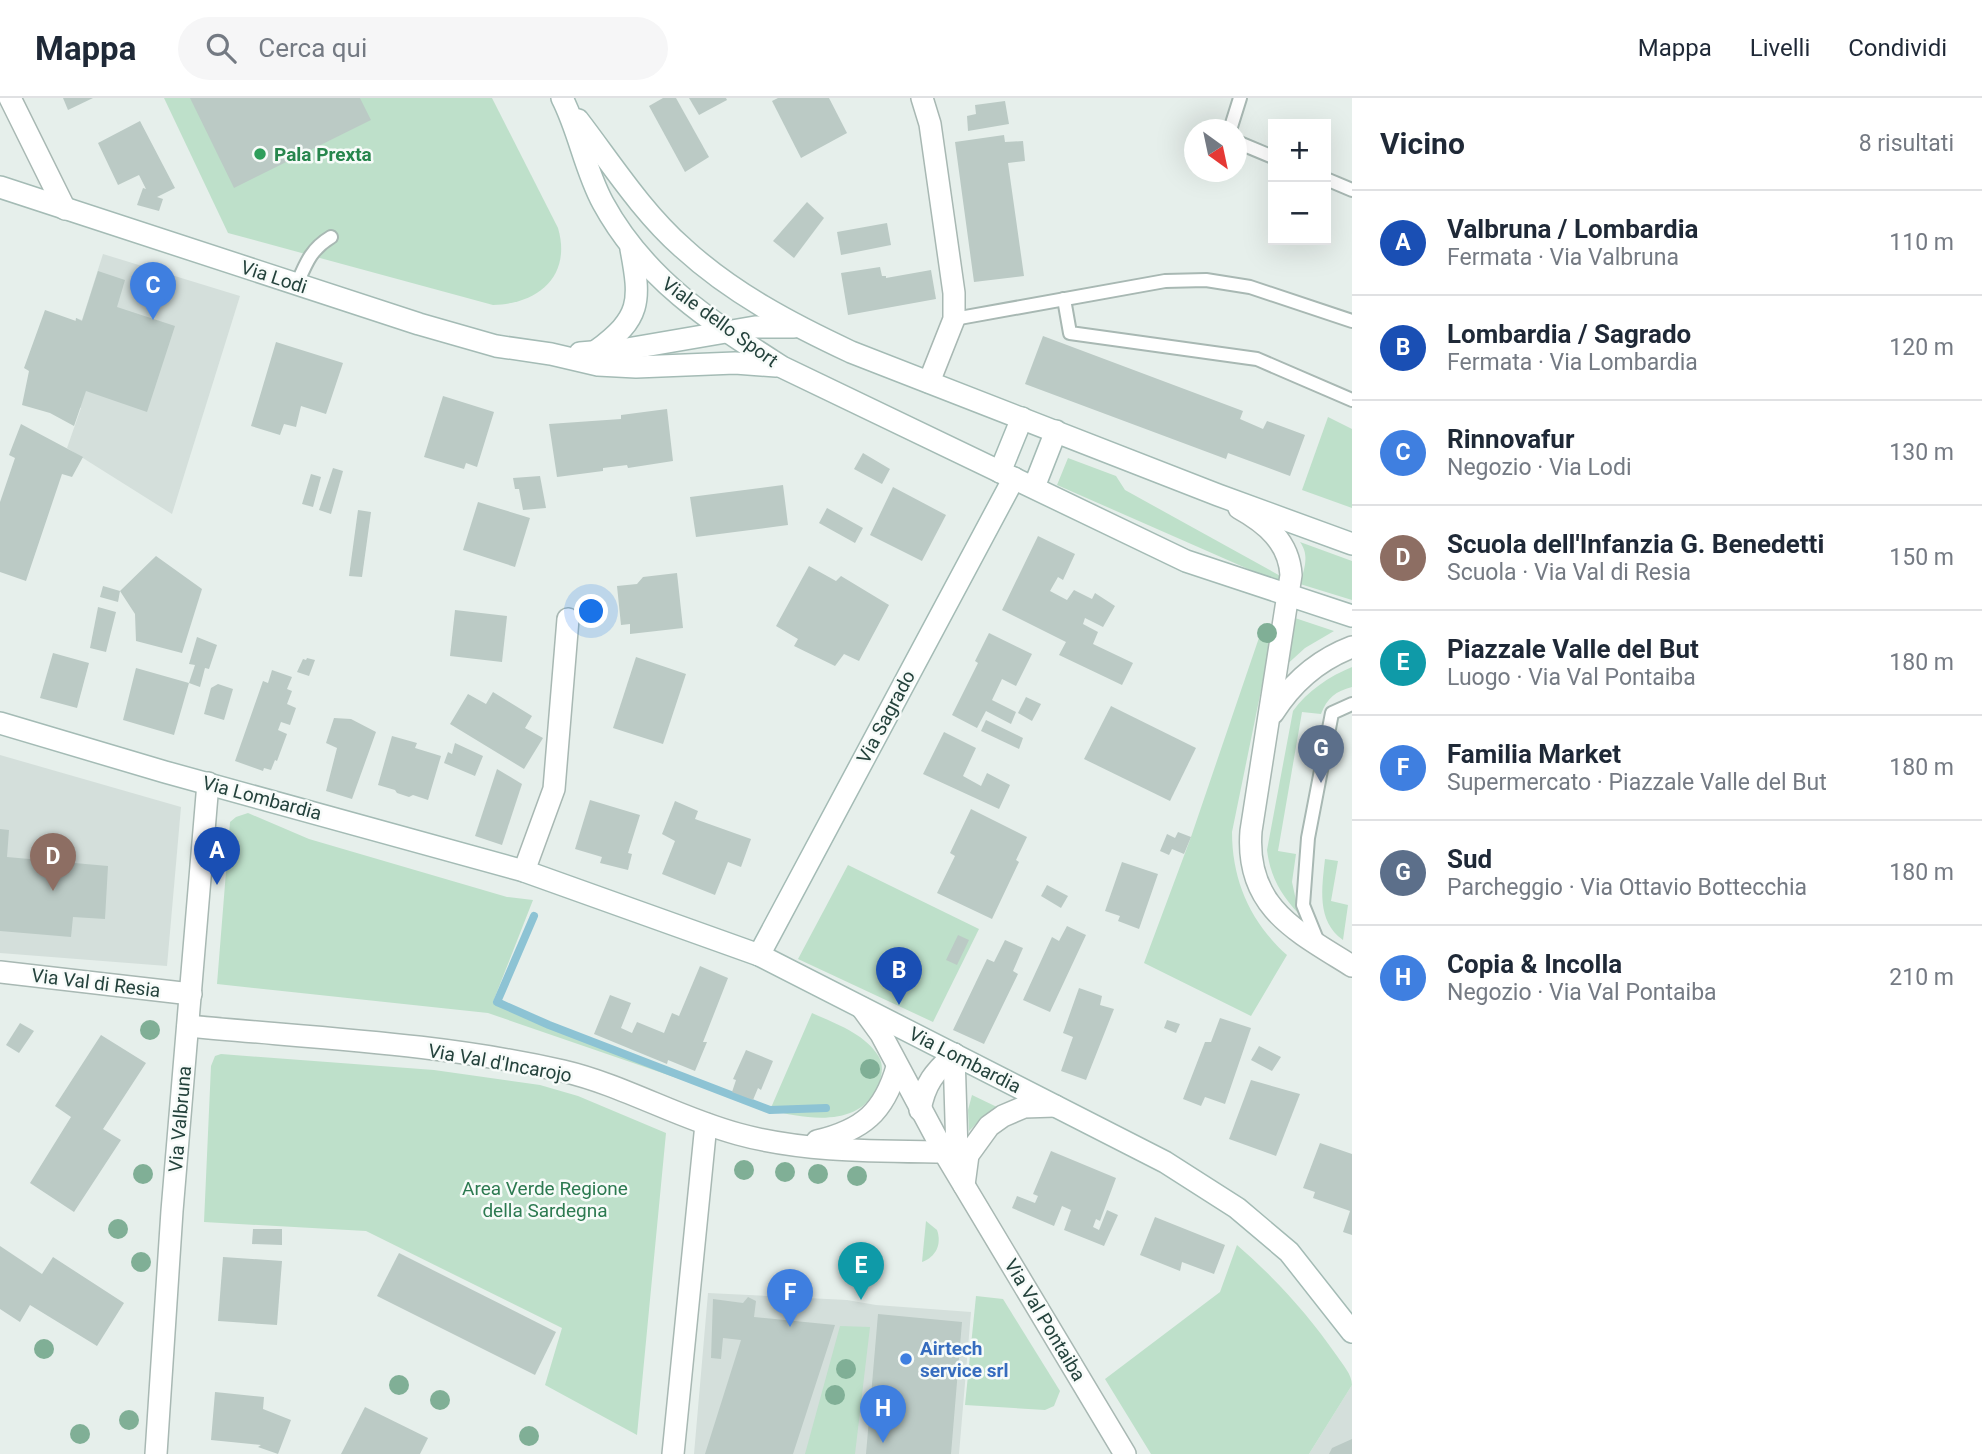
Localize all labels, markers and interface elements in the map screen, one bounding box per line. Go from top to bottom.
search box [178,17,668,80]
text: Mappa [35,29,136,68]
icon: search [202,29,240,67]
text: Cerca qui [258,33,367,63]
text: Mappa [1638,34,1712,62]
text: Livelli [1750,34,1810,62]
text: Condividi [1848,34,1947,62]
north arrow [1184,119,1247,182]
map controls [1268,119,1331,245]
button: + [1268,119,1331,182]
text: Vicino [1380,126,1465,161]
text: 8 risultati [1859,130,1954,157]
place label: Pala Prexta [274,143,372,166]
marker: Pala Prexta [252,146,268,162]
button: − [1268,182,1331,245]
text: Valbruna / Lombardia [1447,214,1698,244]
text: A [1395,229,1411,256]
text: 110 m [1889,229,1954,256]
text: Fermata · Via Valbruna [1447,244,1679,271]
street label: Via Lodi [238,256,310,298]
pin: C [130,262,176,320]
street label: Viale dello Sport [657,272,783,372]
text: Lombardia / Sagrado [1447,319,1691,349]
text: B [1396,334,1410,361]
text: 120 m [1889,334,1954,361]
text: Fermata · Via Lombardia [1447,349,1698,376]
text: Rinnovafur [1447,424,1574,454]
text: C [1395,439,1411,466]
text: 130 m [1889,439,1954,466]
text: Negozio · Via Lodi [1447,454,1632,481]
text: Scuola dell'Infanzia G. Benedetti [1447,529,1824,559]
text: D [1396,544,1410,571]
text: 150 m [1889,544,1954,571]
text: Scuola · Via Val di Resia [1447,559,1691,586]
your location [574,594,608,628]
text: Piazzale Valle del But [1447,634,1699,664]
text: E [1397,649,1409,676]
text: 180 m [1889,649,1954,676]
text: Luogo · Via Val Pontaiba [1447,664,1696,691]
street label: Via Sagrado [852,667,920,767]
pin: G [1298,725,1344,783]
text: Familia Market [1447,739,1621,769]
text: F [1397,754,1409,781]
text: 180 m [1889,754,1954,781]
text: Supermercato · Piazzale Valle del But [1447,769,1827,796]
street label: Via Lombardia [200,771,324,825]
pin: A [194,827,240,885]
pin: D [30,833,76,891]
text: Sud [1447,844,1492,874]
text: G [1395,859,1411,886]
text: 180 m [1889,859,1954,886]
text: Parcheggio · Via Ottavio Bottecchia [1447,874,1807,901]
pin: B [876,947,922,1005]
text: Copia & Incolla [1447,949,1622,979]
street label: Via Val di Resia [30,964,162,1002]
text: H [1395,964,1411,991]
text: 210 m [1889,964,1954,991]
text: Negozio · Via Val Pontaiba [1447,979,1717,1006]
street label: Via Lombardia [905,1022,1025,1098]
street label: Via Val d'Incarojo [426,1039,574,1087]
street label: Via Valbruna [164,1065,196,1173]
park label: Area Verde Regione della Sardegna [462,1177,628,1222]
pin: E [838,1242,884,1300]
street label: Via Val Pontaiba [999,1255,1091,1385]
pin: F [767,1269,813,1327]
place label: Airtech service srl [920,1337,1008,1382]
marker: Airtech service srl [898,1351,914,1367]
pin: H [860,1385,906,1443]

